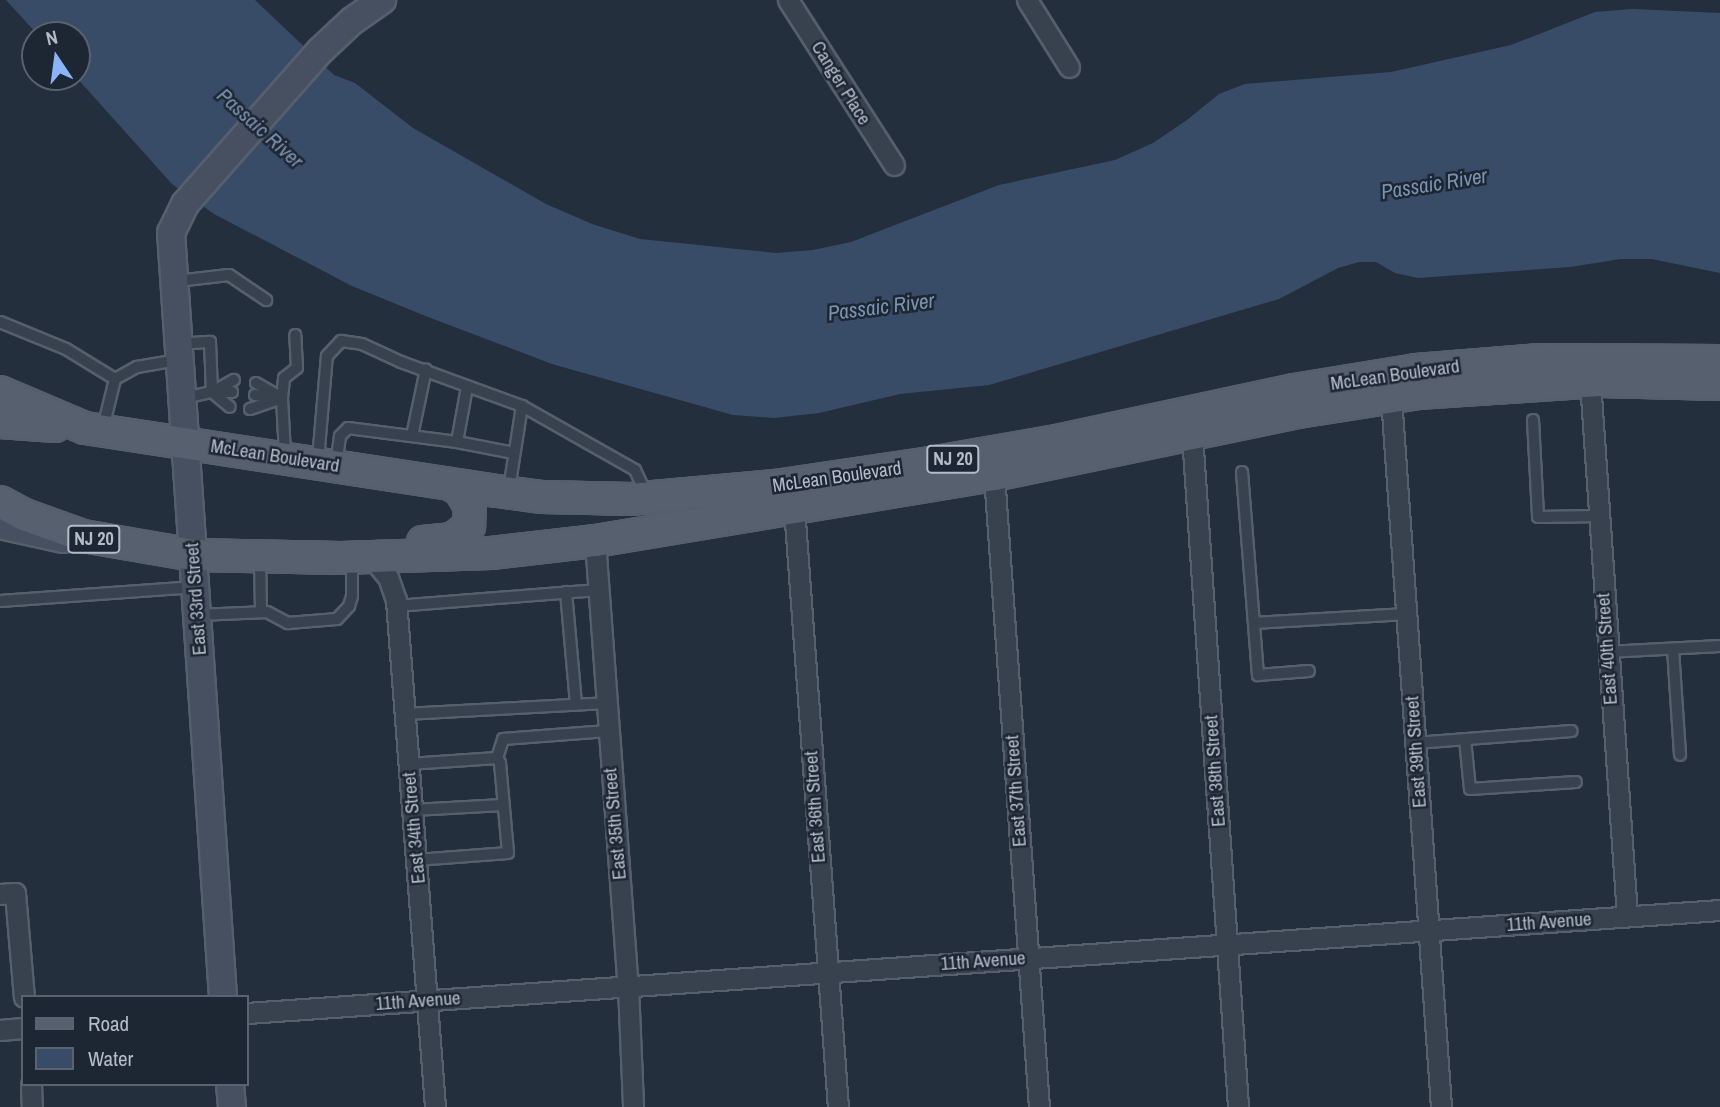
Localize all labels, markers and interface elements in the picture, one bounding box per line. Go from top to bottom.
north arrow [21,21,91,91]
text: N [43,24,60,51]
street label: Canger Place [806,37,876,129]
water label: Passaic River [212,83,308,173]
water label: Passaic River [1379,163,1489,205]
water label: Passaic River [826,288,936,326]
street label: McLean Boulevard [1329,355,1461,395]
street label: McLean Boulevard [209,435,341,477]
road number: NJ 20 [925,444,981,474]
street label: McLean Boulevard [771,457,903,497]
road number: NJ 20 [66,524,122,554]
street label: East 33rd Street [181,542,211,656]
street label: East 40th Street [1592,592,1622,706]
street label: East 39th Street [1401,695,1431,809]
street label: East 38th Street [1200,714,1230,828]
street label: East 37th Street [1001,734,1031,848]
street label: East 36th Street [800,750,830,864]
street label: East 35th Street [599,767,631,881]
street label: East 34th Street [398,771,430,885]
street label: 11th Avenue [1505,908,1593,936]
street label: 11th Avenue [939,947,1027,975]
street label: 11th Avenue [374,987,462,1015]
legend [21,995,248,1086]
text: Road [88,1009,129,1038]
text: Water [88,1044,133,1073]

